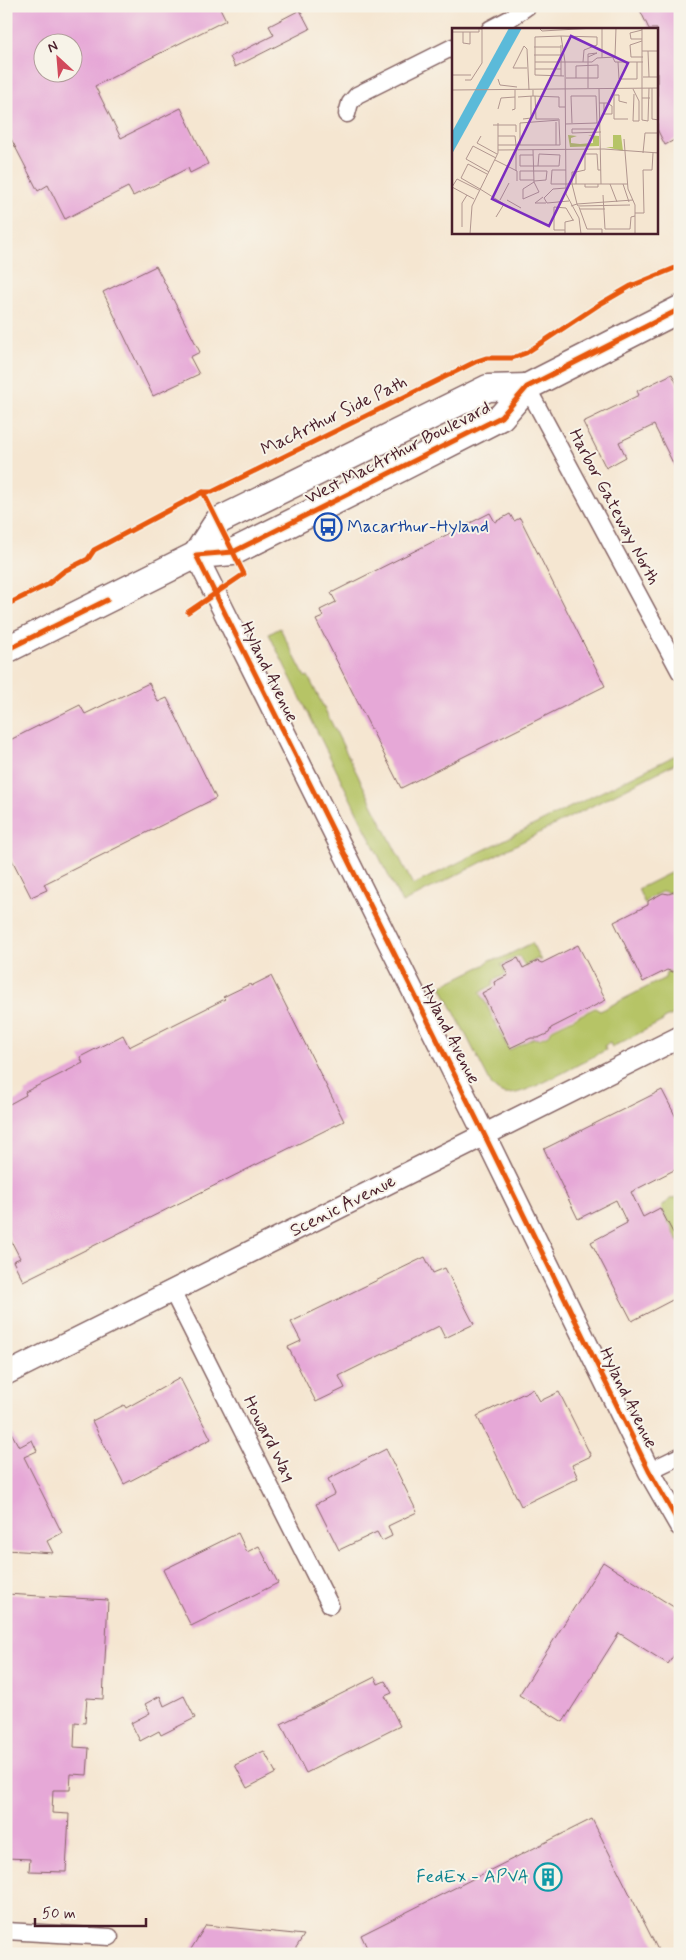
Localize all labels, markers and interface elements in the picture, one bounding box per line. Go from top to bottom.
inset map [452,28,658,234]
north arrow [32,32,82,82]
text: N [45,37,61,57]
street label: MacArthur Side Path [257,370,411,462]
street label: West MacArthur Boulevard [301,396,495,510]
street label: Harbor Gateway North [563,425,665,589]
bus stop icon: Macarthur-Hyland [313,512,343,542]
place label: Macarthur-Hyland [347,515,489,539]
street label: Hyland Avenue [234,618,304,726]
street label: Hyland Avenue [414,980,486,1088]
street label: Scenic Avenue [286,1169,400,1243]
street label: Hyland Avenue [593,1344,663,1452]
street label: Howard Way [237,1392,301,1486]
building icon: FedEx - APVA [533,1862,563,1892]
place label: FedEx - APVA [416,1865,529,1889]
scale bar [35,1895,146,1927]
text: 50 m [42,1904,76,1924]

